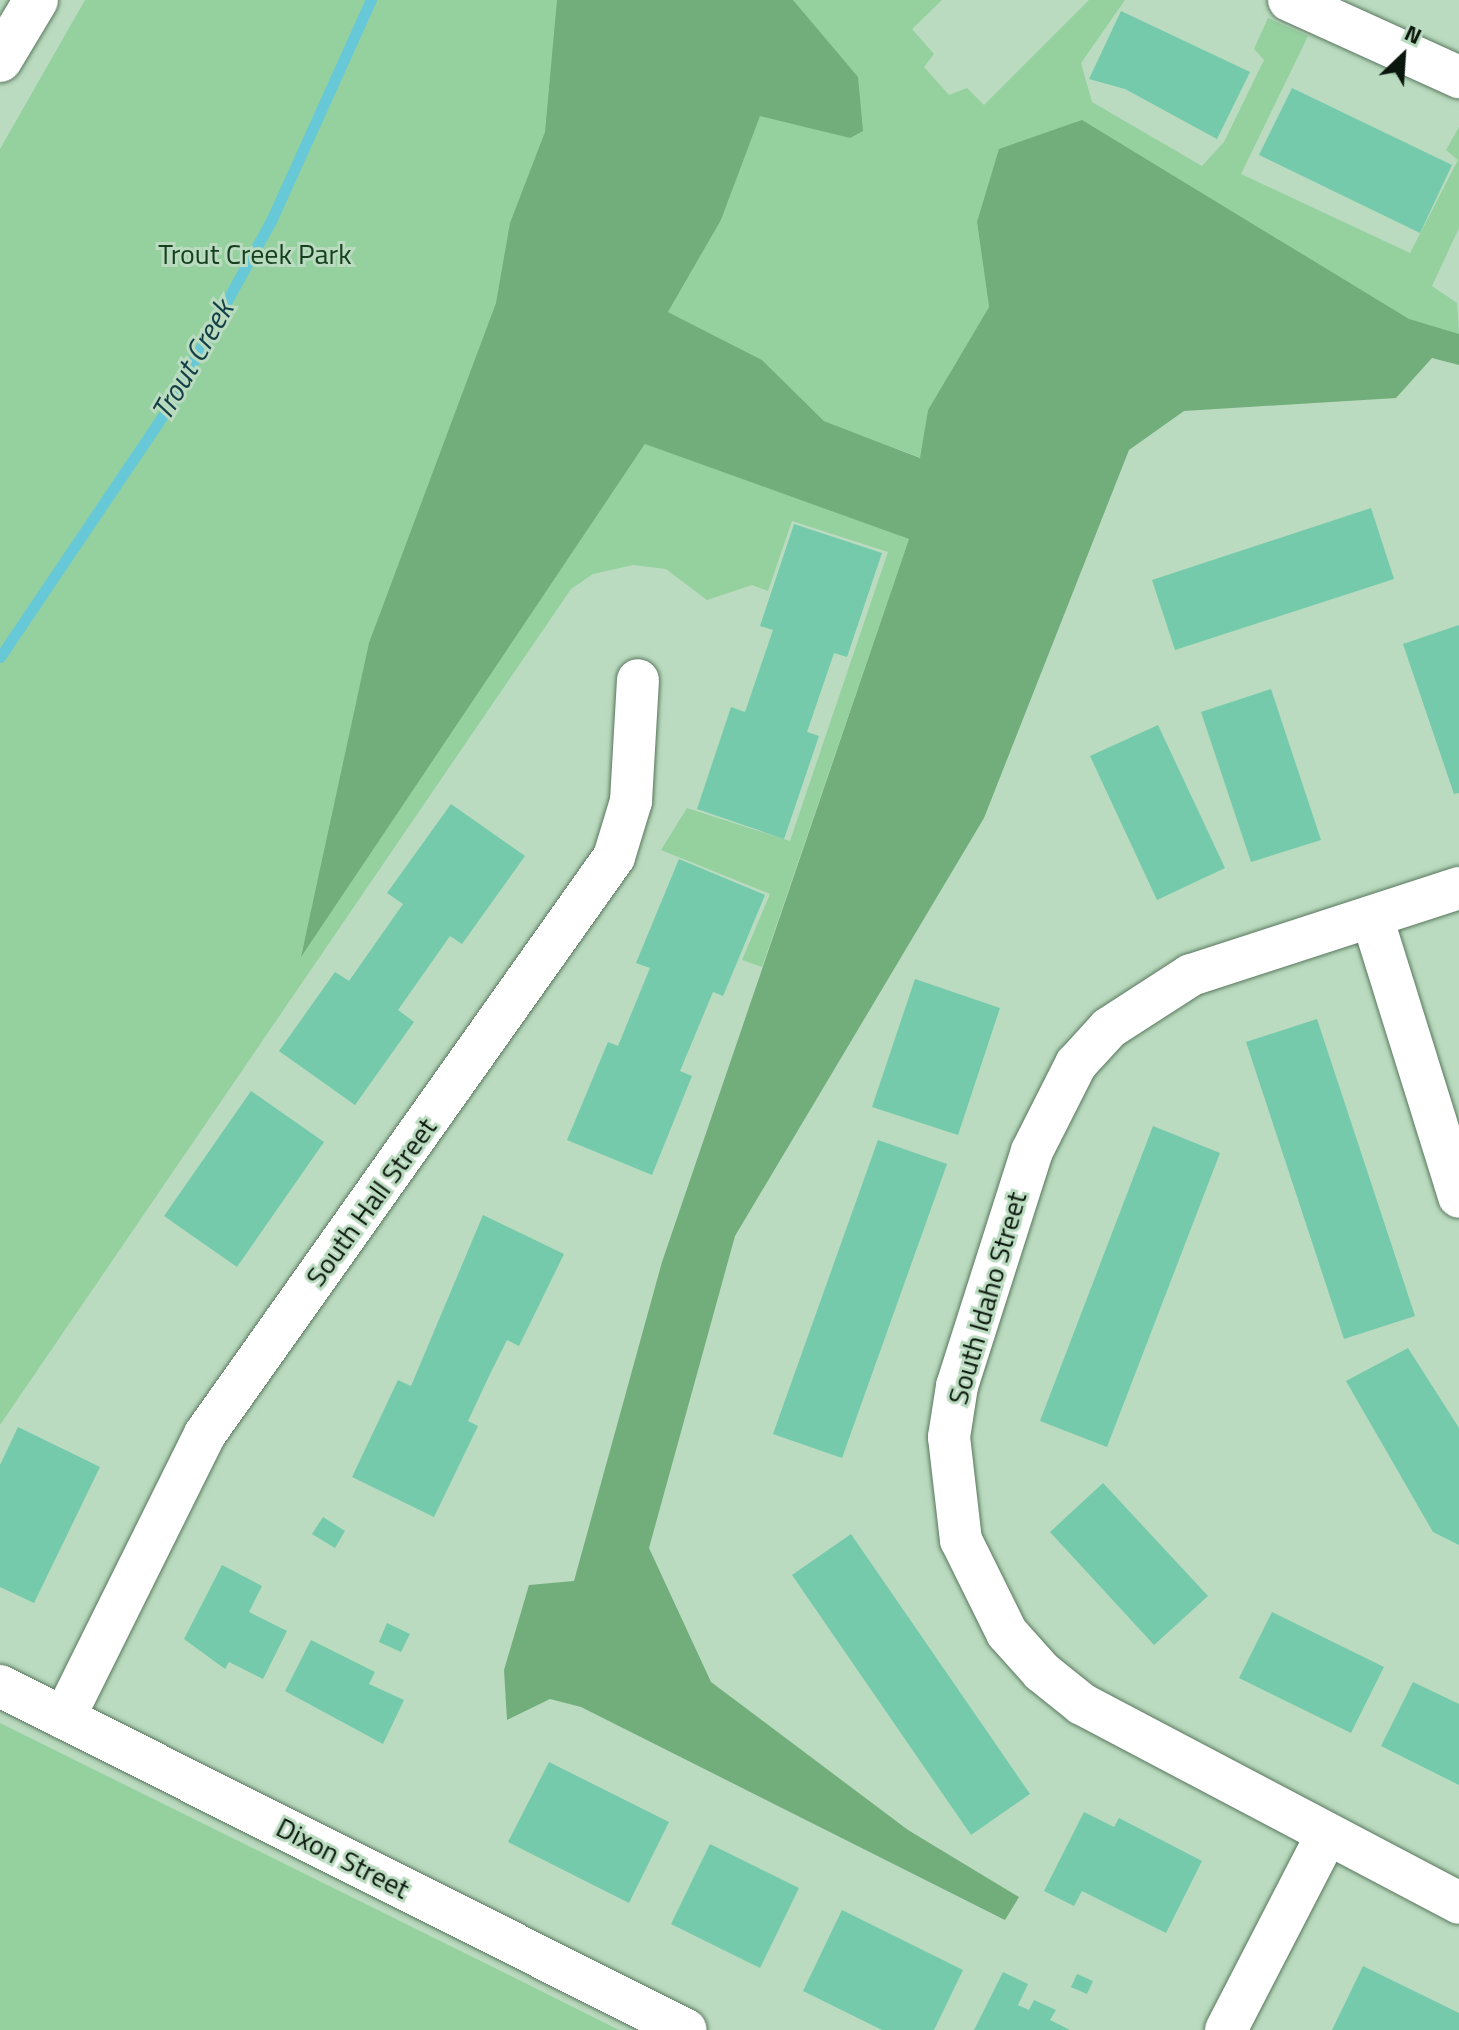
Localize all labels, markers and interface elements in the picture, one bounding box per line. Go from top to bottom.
north arrow [1363,16,1443,96]
text: N [1399,16,1427,53]
park label: Trout Creek Park [158,237,352,271]
water label: Trout Creek [143,294,241,426]
street label: South Hall Street [299,1111,443,1293]
street label: South Idaho Street [941,1188,1033,1408]
street label: Dixon Street [271,1810,415,1906]

